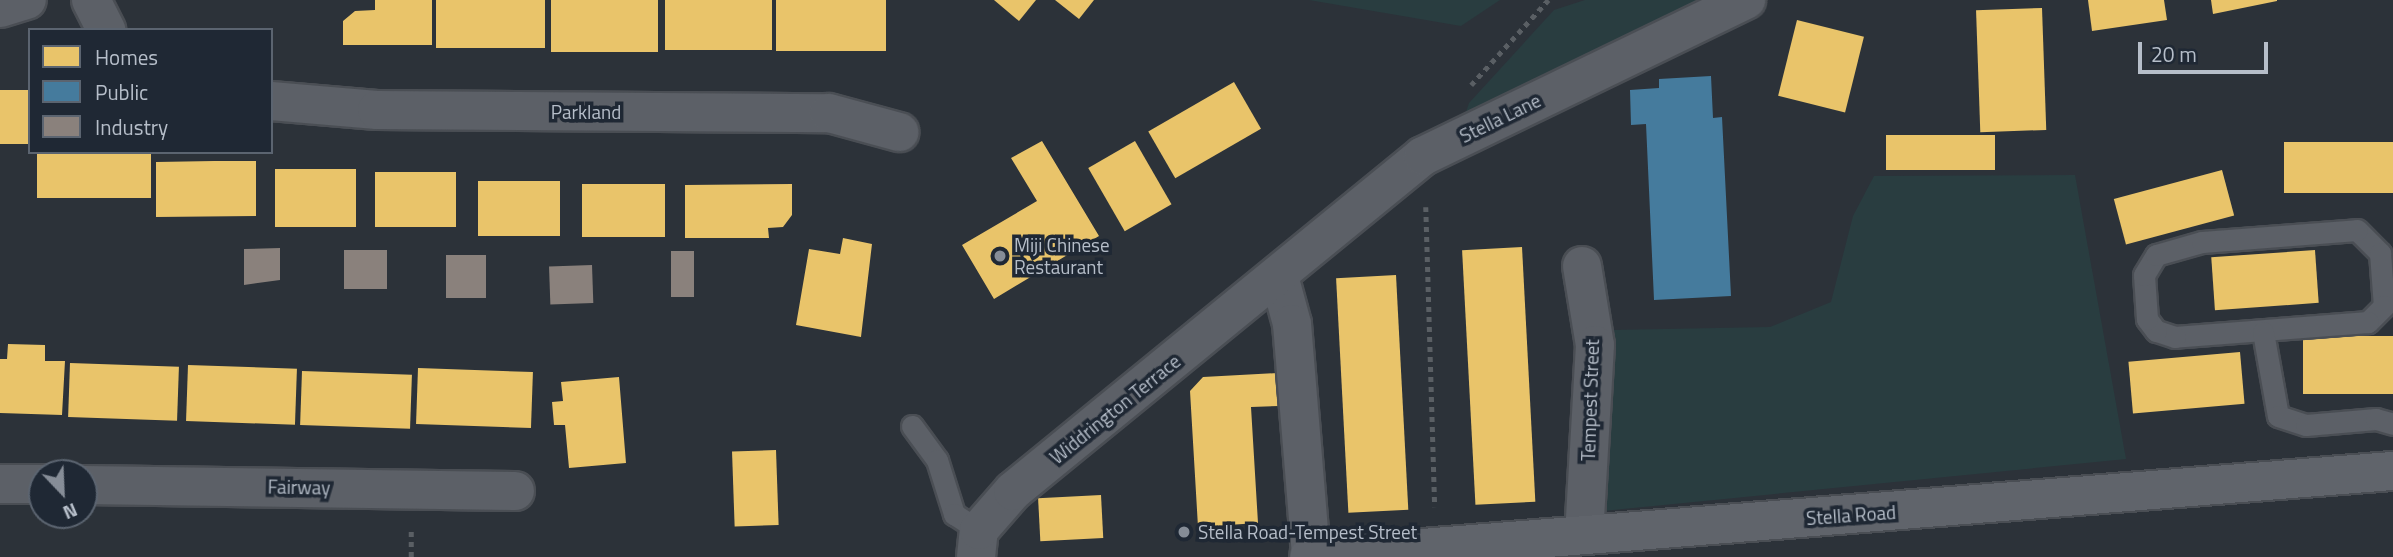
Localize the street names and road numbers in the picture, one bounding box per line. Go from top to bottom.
street label: Stella Lane [1456,89,1544,147]
street label: Parkland [551,101,621,123]
street label: Tempest Street [1576,339,1604,461]
street label: Widdrington Terrace [1045,349,1185,469]
street label: Fairway [268,475,330,499]
street label: Stella Road [1805,500,1897,530]

